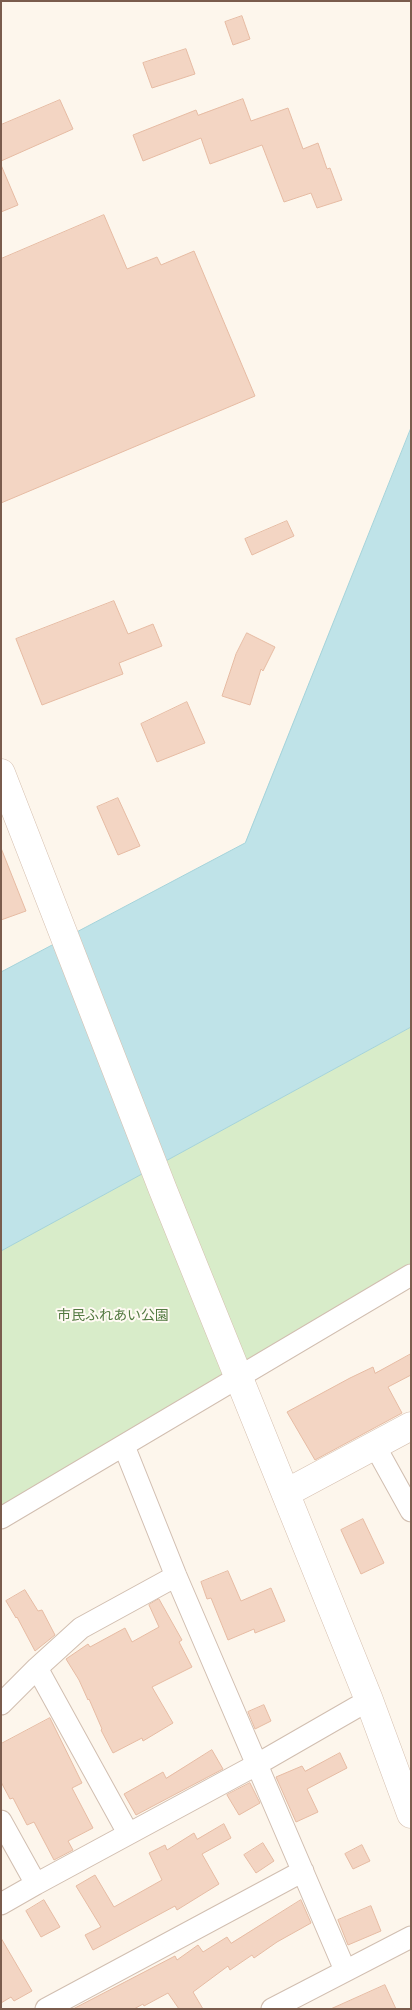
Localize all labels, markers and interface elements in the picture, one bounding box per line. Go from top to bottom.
park label: 市民ふれあい公園 [57,1307,169,1323]

